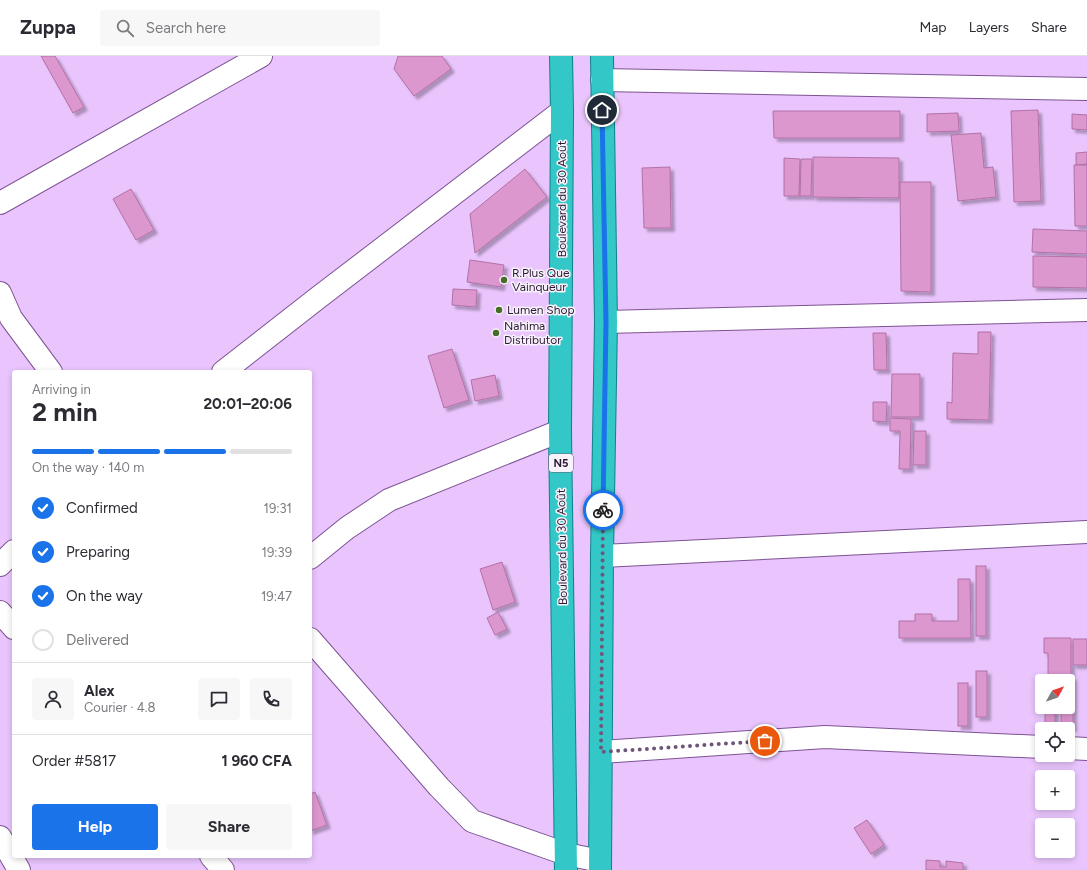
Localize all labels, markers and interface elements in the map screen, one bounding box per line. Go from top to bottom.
search box [100,10,380,46]
text: Zuppa [20,16,76,39]
icon: search [114,17,136,39]
text: Search here [146,19,226,37]
text: Map [919,19,947,36]
text: Layers [969,19,1009,36]
text: Share [1031,19,1067,36]
pin [585,93,619,127]
icon: home [591,99,613,121]
street label: Boulevard du 30 Août [555,140,569,257]
place label: R.Plus Que Vainqueur [512,266,570,294]
marker: R.Plus Que Vainqueur [499,275,509,285]
place label: Lumen Shop [507,303,574,317]
marker: Lumen Shop [494,305,504,315]
place label: Nahima Distributor [504,319,561,347]
marker: Nahima Distributor [491,328,501,338]
text: Arriving in [32,382,91,397]
text: 20:01–20:06 [203,395,292,413]
text: 2 min [32,396,98,428]
road number: N5 [549,454,573,472]
text: On the way · 140 m [32,460,144,475]
street label: Boulevard du 30 Août [554,488,570,605]
courier [583,490,623,530]
icon: check [32,497,54,519]
text: Confirmed [66,499,138,517]
icon: bike [592,499,614,521]
text: 19:31 [264,501,292,516]
icon: check [32,541,54,563]
text: Preparing [66,543,130,561]
text: 19:39 [262,545,292,560]
icon: check [32,585,54,607]
text: On the way [66,587,143,605]
text: 19:47 [261,589,292,604]
text: Delivered [66,631,129,649]
north arrow [1035,674,1075,714]
map controls [1035,674,1075,858]
button: person [32,678,74,720]
button: chat [198,678,240,720]
button: phone [250,678,292,720]
text: Alex [84,682,114,700]
text: Courier · 4.8 [84,700,156,715]
button: locate [1035,722,1075,762]
pin [748,724,782,758]
icon: bag [754,730,776,752]
text: Order #5817 [32,752,116,770]
text: 1 960 CFA [222,752,292,770]
button: + [1035,770,1075,810]
button: Help [32,804,158,850]
button: Share [166,804,292,850]
button: − [1035,818,1075,858]

